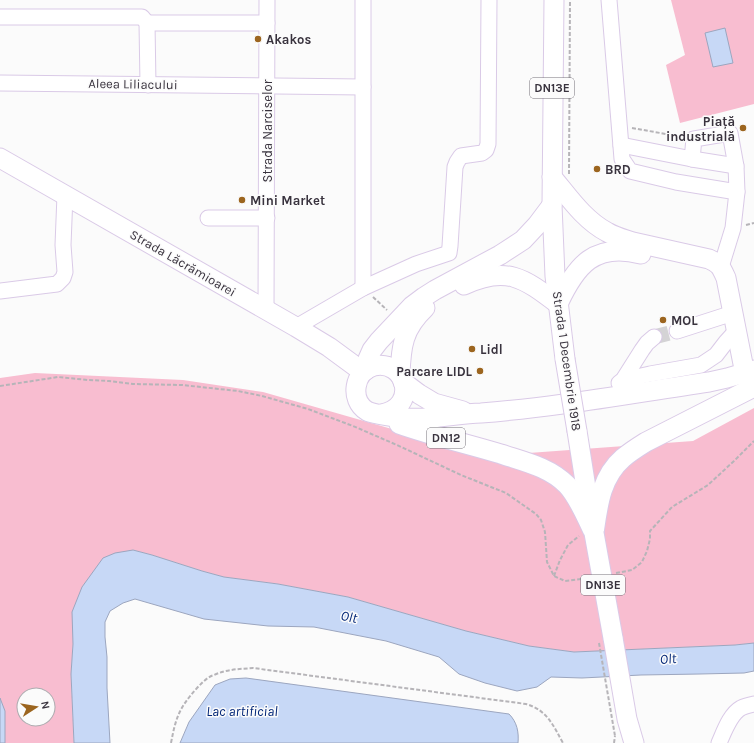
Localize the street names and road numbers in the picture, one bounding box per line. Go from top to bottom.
street label: Aleea Liliacului [88,76,178,92]
road number: DN13E [530,78,574,98]
street label: Strada Narciselor [260,79,275,182]
street label: Strada Lăcrămioarei [127,227,239,299]
street label: Strada 1 Decembrie 1918 [550,290,584,432]
road number: DN12 [427,428,465,448]
road number: DN13E [581,575,625,595]

